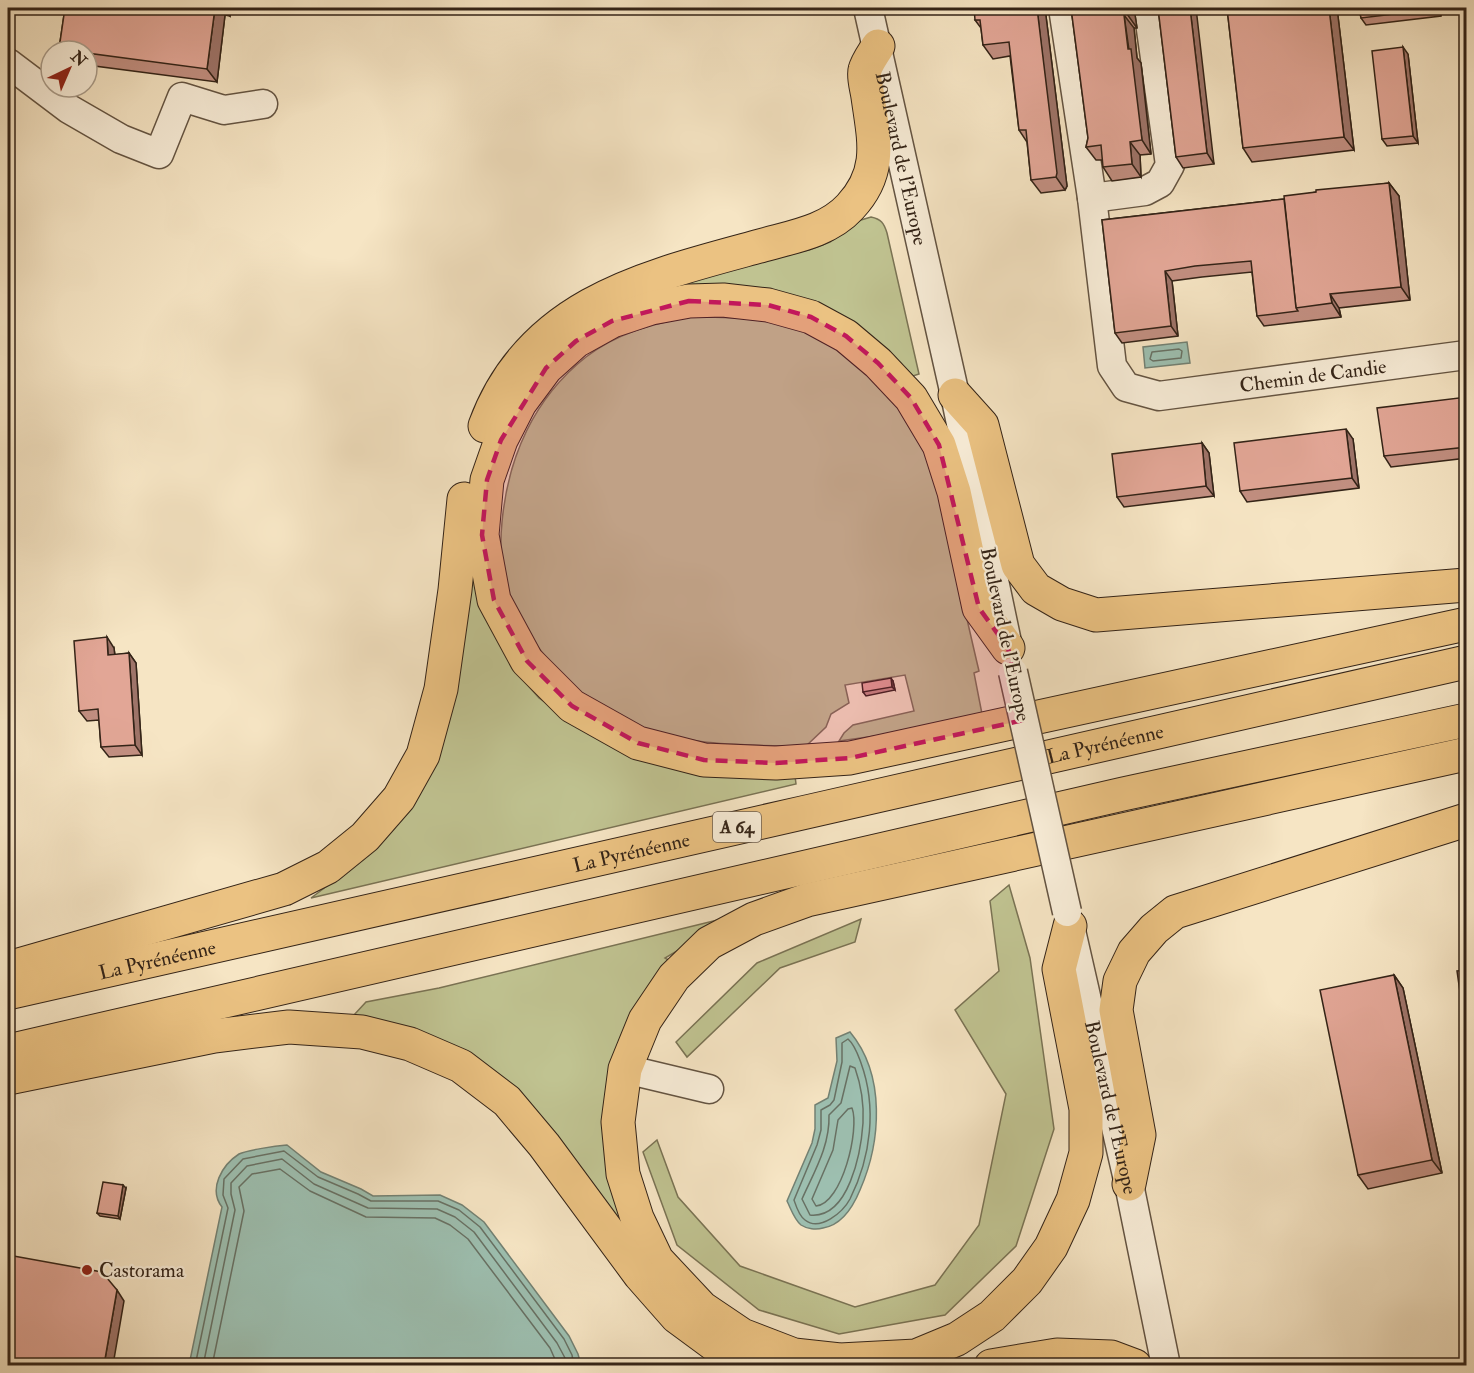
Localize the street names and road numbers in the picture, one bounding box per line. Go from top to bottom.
street label: Boulevard de l'Europe [870,69,933,248]
street label: Chemin de Candie [1238,354,1388,398]
street label: Boulevard de l'Europe [974,545,1036,724]
street label: La Pyrénéenne [1044,719,1166,770]
road number: A 64 [713,812,761,842]
street label: La Pyrénéenne [570,827,692,878]
street label: La Pyrénéenne [96,935,218,985]
street label: Boulevard de l'Europe [1079,1018,1143,1196]

